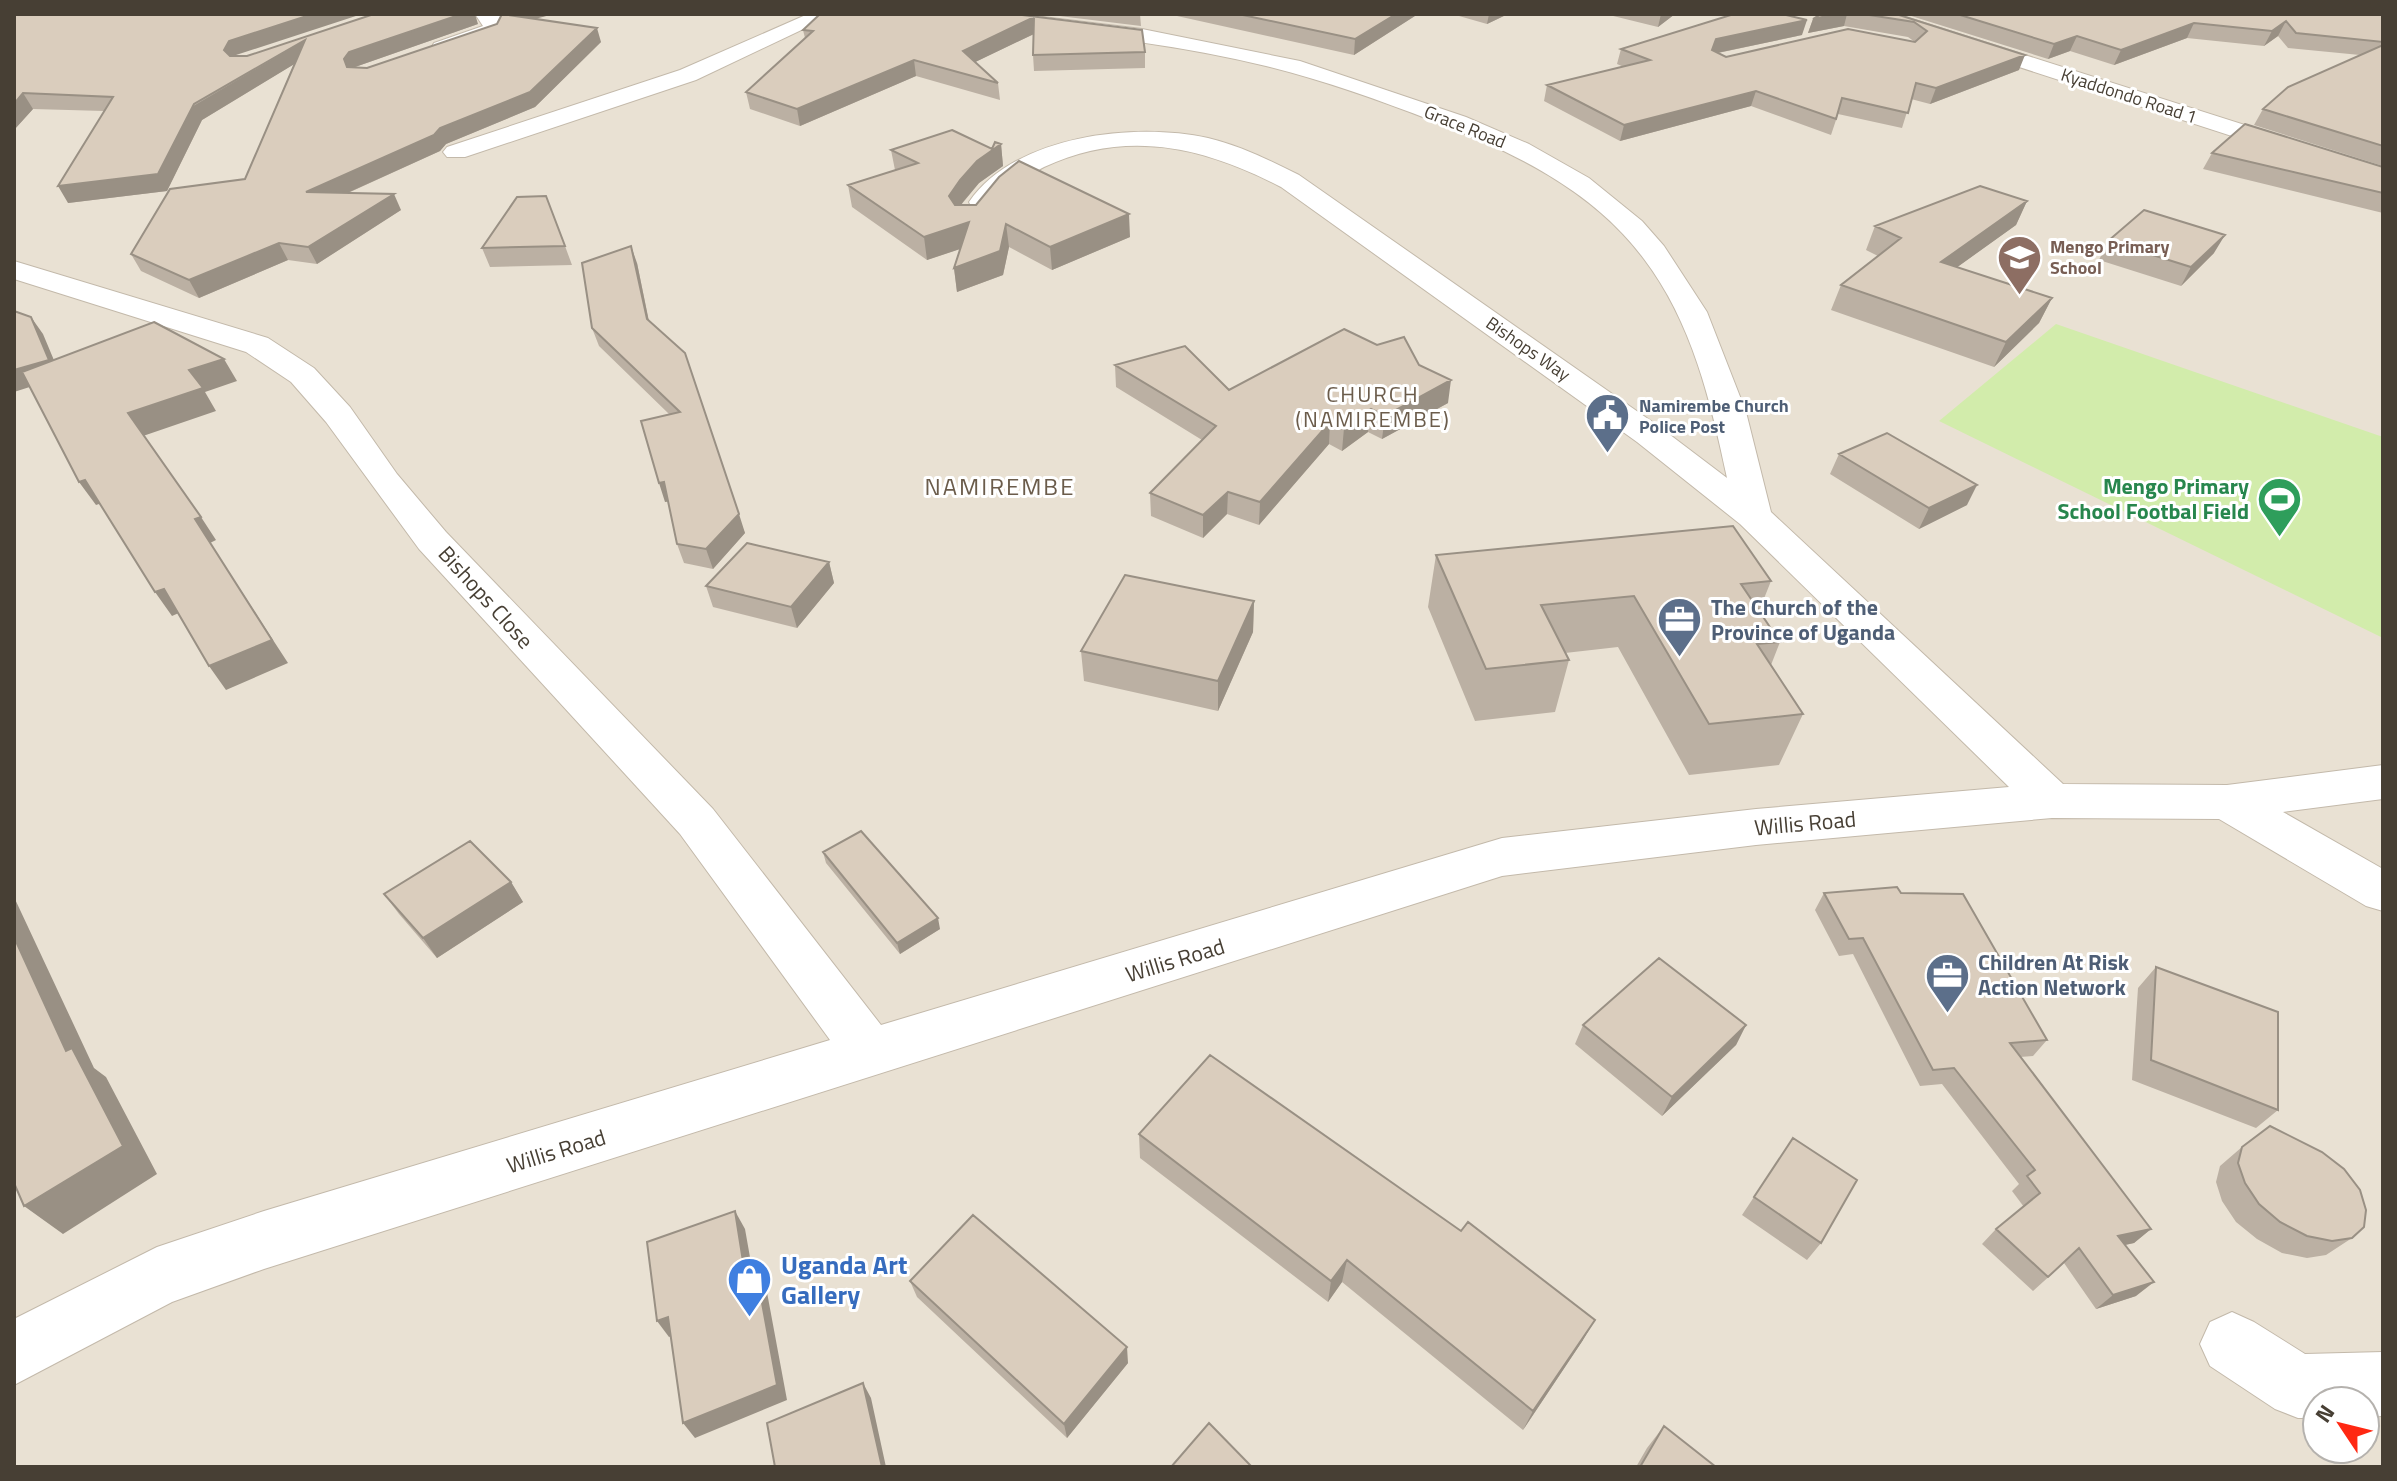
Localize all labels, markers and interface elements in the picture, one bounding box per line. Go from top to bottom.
street label: Kyaddondo Road 1 [2058,61,2201,130]
street label: Grace Road [1420,98,1510,155]
school or university icon: Mengo Primary School [1995,233,2043,296]
place label: Mengo Primary School [2050,233,2170,281]
street label: Bishops Way [1481,310,1576,388]
district label: CHURCH (NAMIREMBE) [1295,377,1451,436]
public building icon: Namirembe Church Police Post [1584,392,1632,455]
place label: Namirembe Church Police Post [1639,392,1789,440]
district label: NAMIREMBE [925,468,1075,504]
place label: Mengo Primary School Footbal Field [2058,469,2249,528]
sports icon: Mengo Primary School Footbal Field [2256,475,2304,538]
street label: Bishops Close [430,538,542,656]
place label: The Church of the Province of Uganda [1711,590,1895,649]
office icon: The Church of the Province of Uganda [1656,596,1704,659]
street label: Willis Road [1753,802,1857,844]
street label: Willis Road [1121,929,1229,991]
place label: Children At Risk Action Network [1978,945,2130,1004]
office icon: Children At Risk Action Network [1923,951,1971,1014]
street label: Willis Road [502,1120,610,1182]
place label: Uganda Art Gallery [781,1245,907,1314]
shop icon: Uganda Art Gallery [726,1256,774,1319]
north arrow [2301,1385,2381,1465]
text: N [2306,1398,2343,1430]

